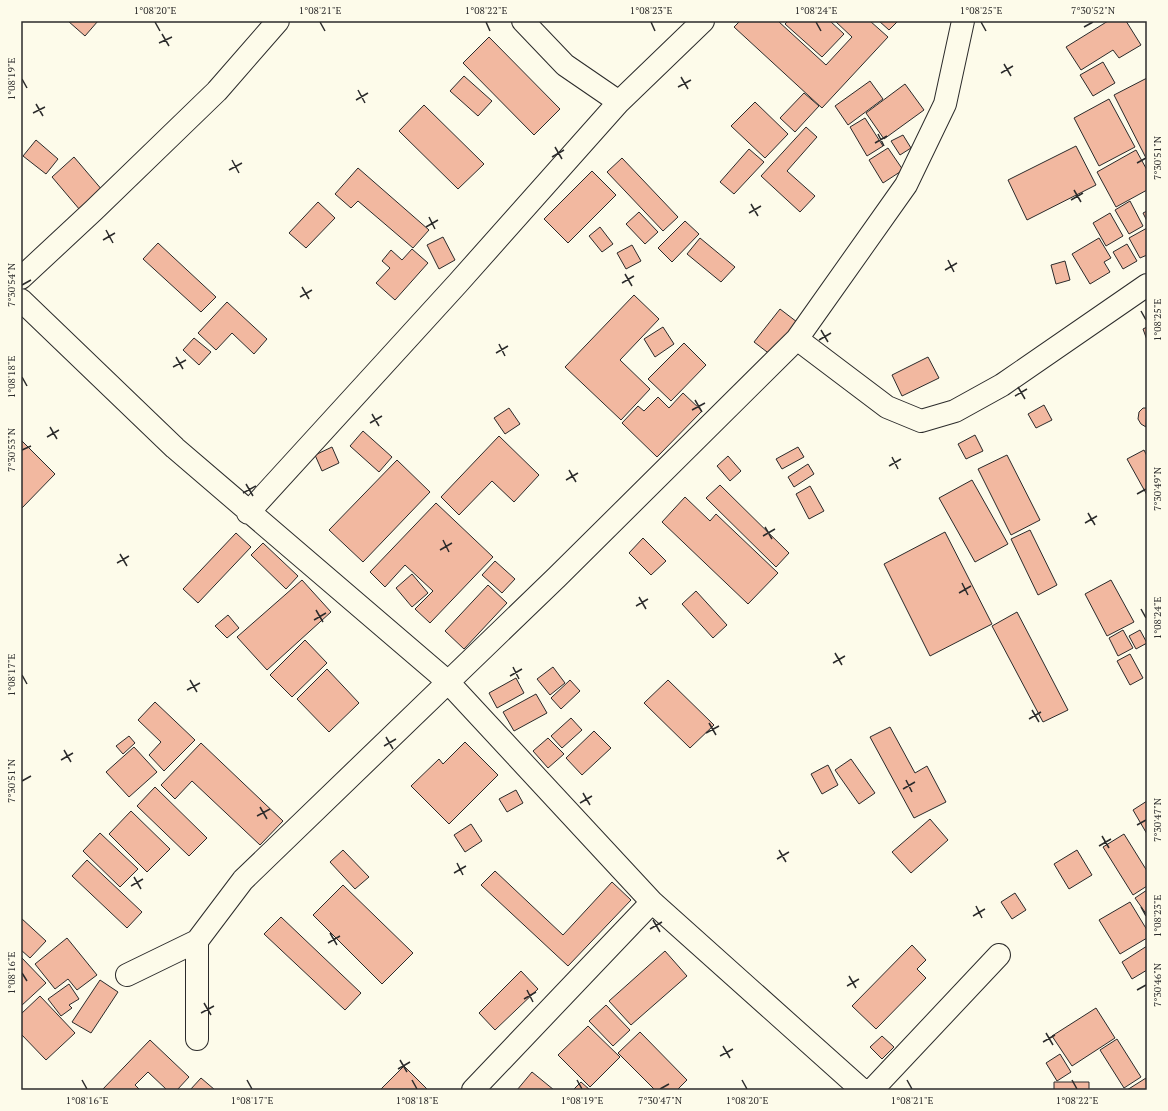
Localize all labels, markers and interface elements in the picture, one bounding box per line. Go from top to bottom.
text: 1°08'20"E [134,4,177,17]
text: 1°08'21"E [299,4,342,17]
text: 1°08'22"E [465,4,508,17]
text: 1°08'23"E [630,4,673,17]
text: 1°08'24"E [795,4,838,17]
text: 1°08'25"E [960,4,1003,17]
text: 7°30'52"N [1071,4,1116,17]
text: 1°08'19"E [5,57,18,100]
text: 7°30'51"N [1151,135,1164,180]
text: 7°30'54"N [5,262,18,307]
text: 1°08'25"E [1151,298,1164,341]
text: 1°08'18"E [5,355,18,398]
text: 7°30'53"N [5,427,18,472]
text: 7°30'49"N [1151,466,1164,511]
text: 1°08'24"E [1151,596,1164,639]
text: 1°08'17"E [5,653,18,696]
text: 7°30'51"N [5,758,18,803]
text: 7°30'47"N [1151,797,1164,842]
text: 1°08'23"E [1151,894,1164,937]
text: 1°08'16"E [5,951,18,994]
text: 7°30'46"N [1151,962,1164,1007]
text: 1°08'16"E [66,1094,109,1107]
text: 1°08'17"E [231,1094,274,1107]
text: 1°08'18"E [396,1094,439,1107]
text: 1°08'19"E [561,1094,604,1107]
text: 7°30'47"N [638,1094,683,1107]
text: 1°08'20"E [726,1094,769,1107]
text: 1°08'21"E [891,1094,934,1107]
text: 1°08'22"E [1056,1094,1099,1107]

